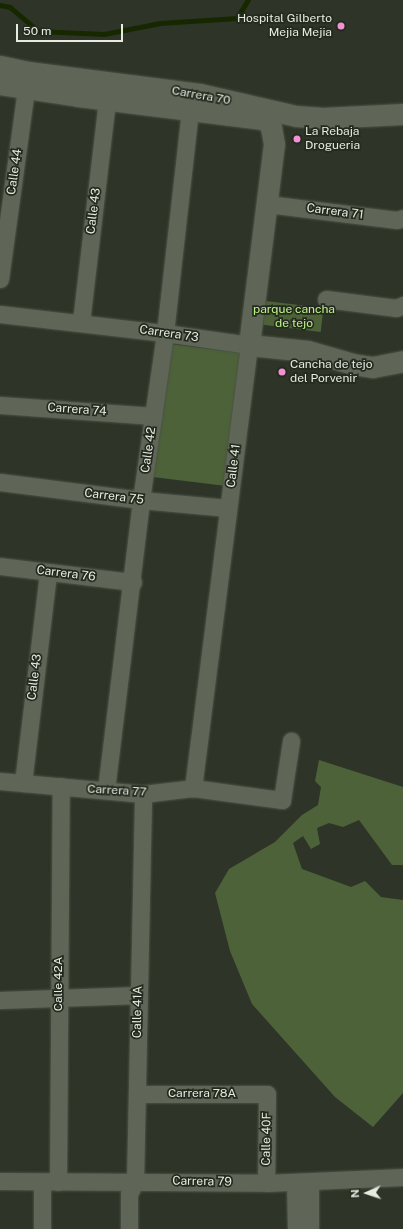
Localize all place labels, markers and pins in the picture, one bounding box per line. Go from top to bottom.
place label: Hospital Gilberto Mejia Mejia [237,12,332,40]
marker: Hospital Gilberto Mejia Mejia [335,20,347,32]
place label: La Rebaja Drogueria [305,125,360,153]
marker: La Rebaja Drogueria [292,134,302,144]
place label: Cancha de tejo del Porvenir [290,358,373,386]
marker: Cancha de tejo del Porvenir [277,367,287,377]

